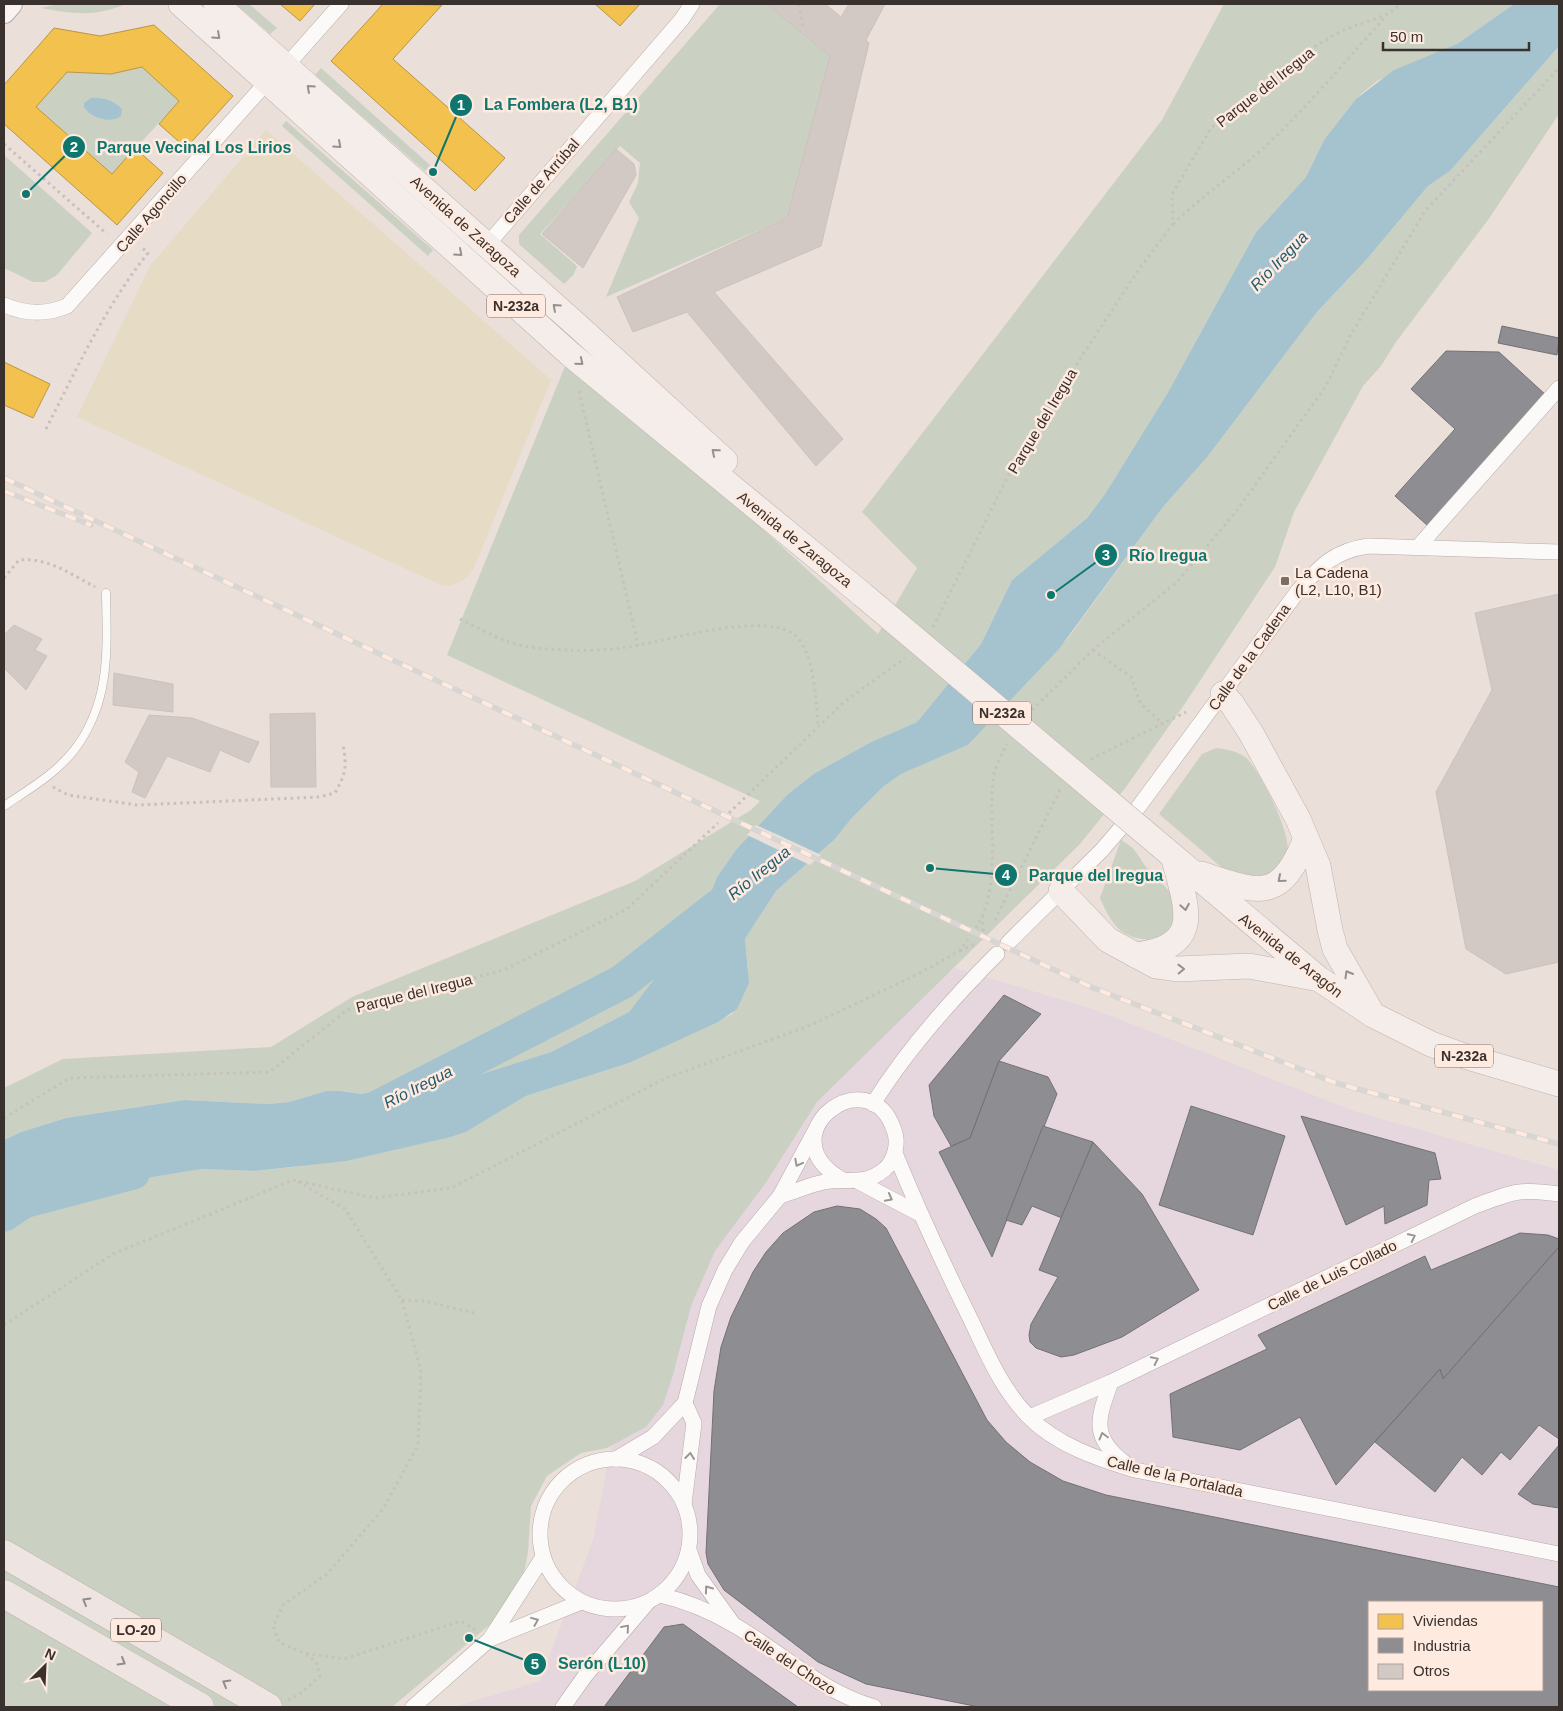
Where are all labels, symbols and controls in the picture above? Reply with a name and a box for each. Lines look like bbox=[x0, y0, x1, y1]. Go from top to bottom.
scale bar bbox=[1383, 20, 1529, 52]
text: 50 m bbox=[1390, 28, 1423, 45]
one-way arrow bbox=[211, 31, 220, 40]
street label: Parque del Iregua bbox=[1213, 43, 1318, 130]
one-way arrow bbox=[307, 85, 316, 94]
callout: La Fombera (L2, B1) bbox=[449, 89, 648, 120]
text: 1 bbox=[457, 96, 465, 113]
text: La Fombera (L2, B1) bbox=[484, 96, 638, 113]
callout: Parque Vecinal Los Lirios bbox=[62, 131, 301, 162]
street label: Calle de Arrúbal bbox=[500, 135, 582, 227]
text: 2 bbox=[70, 138, 78, 155]
text: Parque Vecinal Los Lirios bbox=[97, 139, 291, 156]
one-way arrow bbox=[332, 139, 341, 148]
street label: Calle Agoncillo bbox=[112, 170, 190, 256]
street label: Avenida de Zaragoza bbox=[407, 172, 525, 280]
water label: Río Iregua bbox=[1247, 228, 1311, 294]
one-way arrow bbox=[453, 248, 462, 257]
road number: N-232a bbox=[487, 294, 545, 318]
one-way arrow bbox=[553, 304, 562, 313]
one-way arrow bbox=[574, 356, 583, 365]
street label: Parque del Iregua bbox=[1004, 365, 1080, 476]
one-way arrow bbox=[712, 448, 721, 457]
street label: Avenida de Zaragoza bbox=[734, 488, 856, 591]
callout: Río Iregua bbox=[1094, 540, 1217, 571]
text: 3 bbox=[1102, 546, 1110, 563]
text: Río Iregua bbox=[1129, 547, 1207, 564]
place label: La Cadena (L2, L10, B1) bbox=[1295, 564, 1382, 598]
marker: La Cadena (L2, L10, B1) bbox=[1279, 575, 1291, 587]
street label: Calle de la Cadena bbox=[1205, 600, 1294, 714]
road number: N-232a bbox=[973, 701, 1031, 724]
water label: Río Iregua bbox=[725, 843, 793, 903]
callout: Parque del Iregua bbox=[993, 860, 1173, 891]
text: 4 bbox=[1002, 866, 1011, 883]
text: Parque del Iregua bbox=[1029, 867, 1163, 884]
one-way arrow bbox=[1278, 874, 1287, 883]
one-way arrow bbox=[1180, 903, 1190, 911]
street label: Avenida de Aragón bbox=[1236, 909, 1346, 1001]
one-way arrow bbox=[1177, 963, 1185, 974]
street label: Parque del Iregua bbox=[354, 970, 475, 1016]
one-way arrow bbox=[1344, 970, 1354, 979]
road number: N-232a bbox=[1435, 1044, 1493, 1068]
water label: Río Iregua bbox=[381, 1062, 455, 1112]
one-way arrow bbox=[794, 1157, 804, 1166]
one-way arrow bbox=[884, 1192, 893, 1202]
one-way arrow bbox=[1407, 1233, 1416, 1243]
street label: Calle de Luis Collado bbox=[1265, 1236, 1399, 1314]
one-way arrow bbox=[1150, 1356, 1159, 1367]
one-way arrow bbox=[1098, 1433, 1108, 1441]
one-way arrow bbox=[684, 1452, 695, 1460]
street label: Calle de la Portalada bbox=[1105, 1452, 1245, 1500]
one-way arrow bbox=[705, 1585, 714, 1595]
one-way arrow bbox=[82, 1598, 91, 1608]
legend bbox=[1368, 1601, 1543, 1691]
text: Viviendas bbox=[1413, 1612, 1478, 1629]
one-way arrow bbox=[530, 1616, 539, 1627]
road number: LO-20 bbox=[111, 1618, 161, 1642]
one-way arrow bbox=[620, 1625, 629, 1634]
street label: Calle del Chozo bbox=[741, 1626, 839, 1698]
text: Industria bbox=[1413, 1637, 1471, 1654]
north arrow bbox=[20, 1641, 70, 1691]
text: N bbox=[42, 1645, 58, 1663]
callout: Serón (L10) bbox=[523, 1648, 656, 1679]
text: 5 bbox=[531, 1655, 539, 1672]
text: Serón (L10) bbox=[558, 1655, 646, 1672]
one-way arrow bbox=[116, 1656, 125, 1666]
text: Otros bbox=[1413, 1662, 1450, 1679]
one-way arrow bbox=[222, 1679, 231, 1689]

